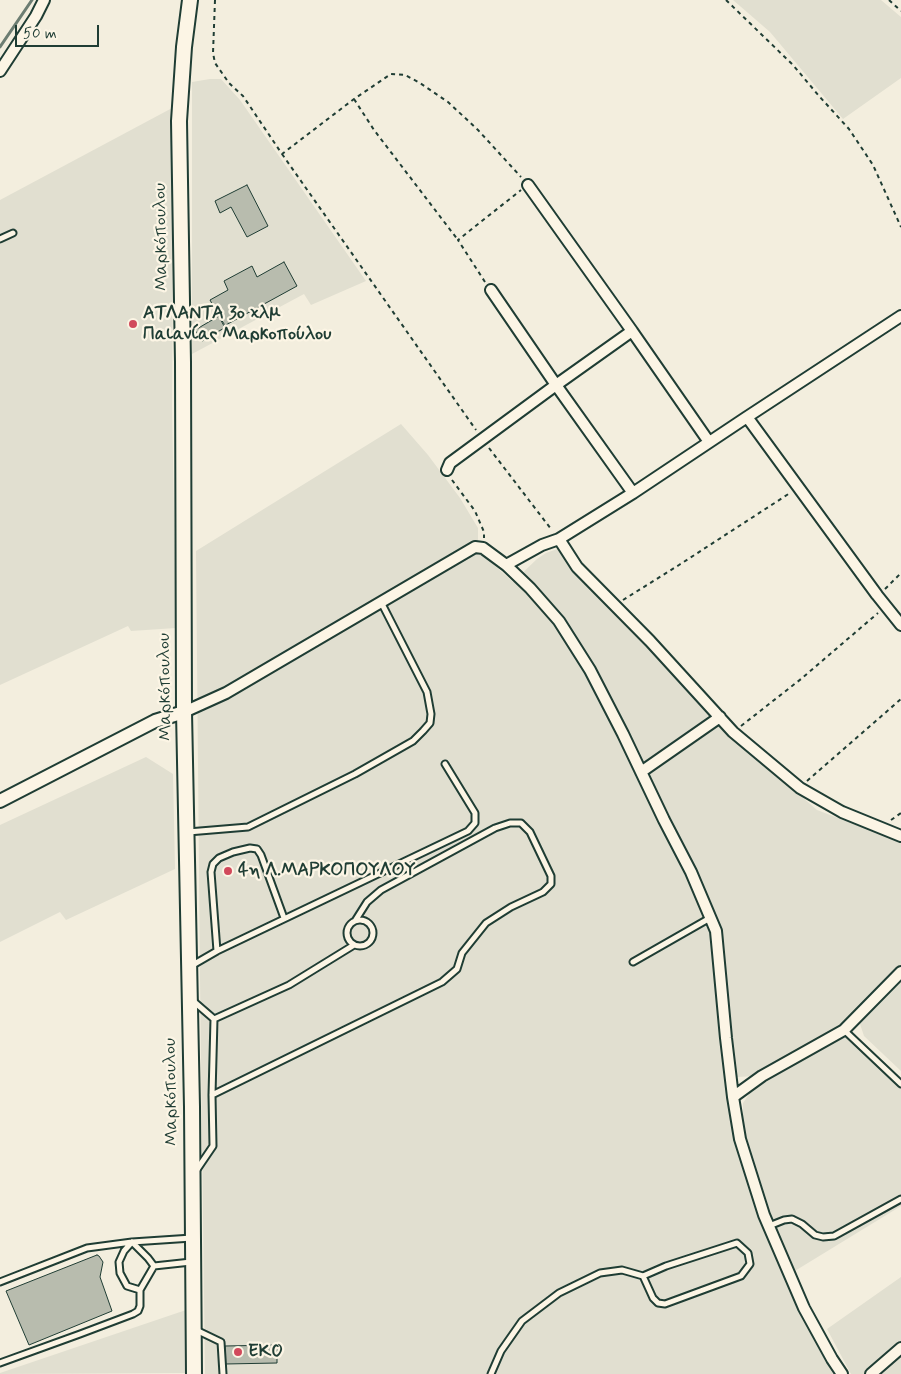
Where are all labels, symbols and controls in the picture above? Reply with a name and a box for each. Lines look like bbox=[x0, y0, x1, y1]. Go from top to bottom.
scale bar bbox=[18, 15, 101, 47]
text: 50 m bbox=[23, 24, 57, 44]
street label: Μαρκόπουλου bbox=[150, 183, 174, 291]
place label: ΑΤΛΑΝΤΑ 3ο χλμ Παιανίας Μαρκοπούλου bbox=[143, 303, 331, 346]
marker: ΑΤΛΑΝΤΑ 3ο χλμ Παιανίας Μαρκοπούλου bbox=[127, 318, 139, 330]
street label: Μαρκόπουλου bbox=[154, 633, 178, 741]
place label: 4η Λ.ΜΑΡΚΟΠΟΥΛΟΥ bbox=[238, 860, 416, 882]
marker: 4η Λ.ΜΑΡΚΟΠΟΥΛΟΥ bbox=[222, 865, 234, 877]
street label: Μαρκόπουλου bbox=[160, 1038, 184, 1146]
place label: EKO bbox=[248, 1341, 283, 1363]
marker: EKO bbox=[232, 1346, 244, 1358]

